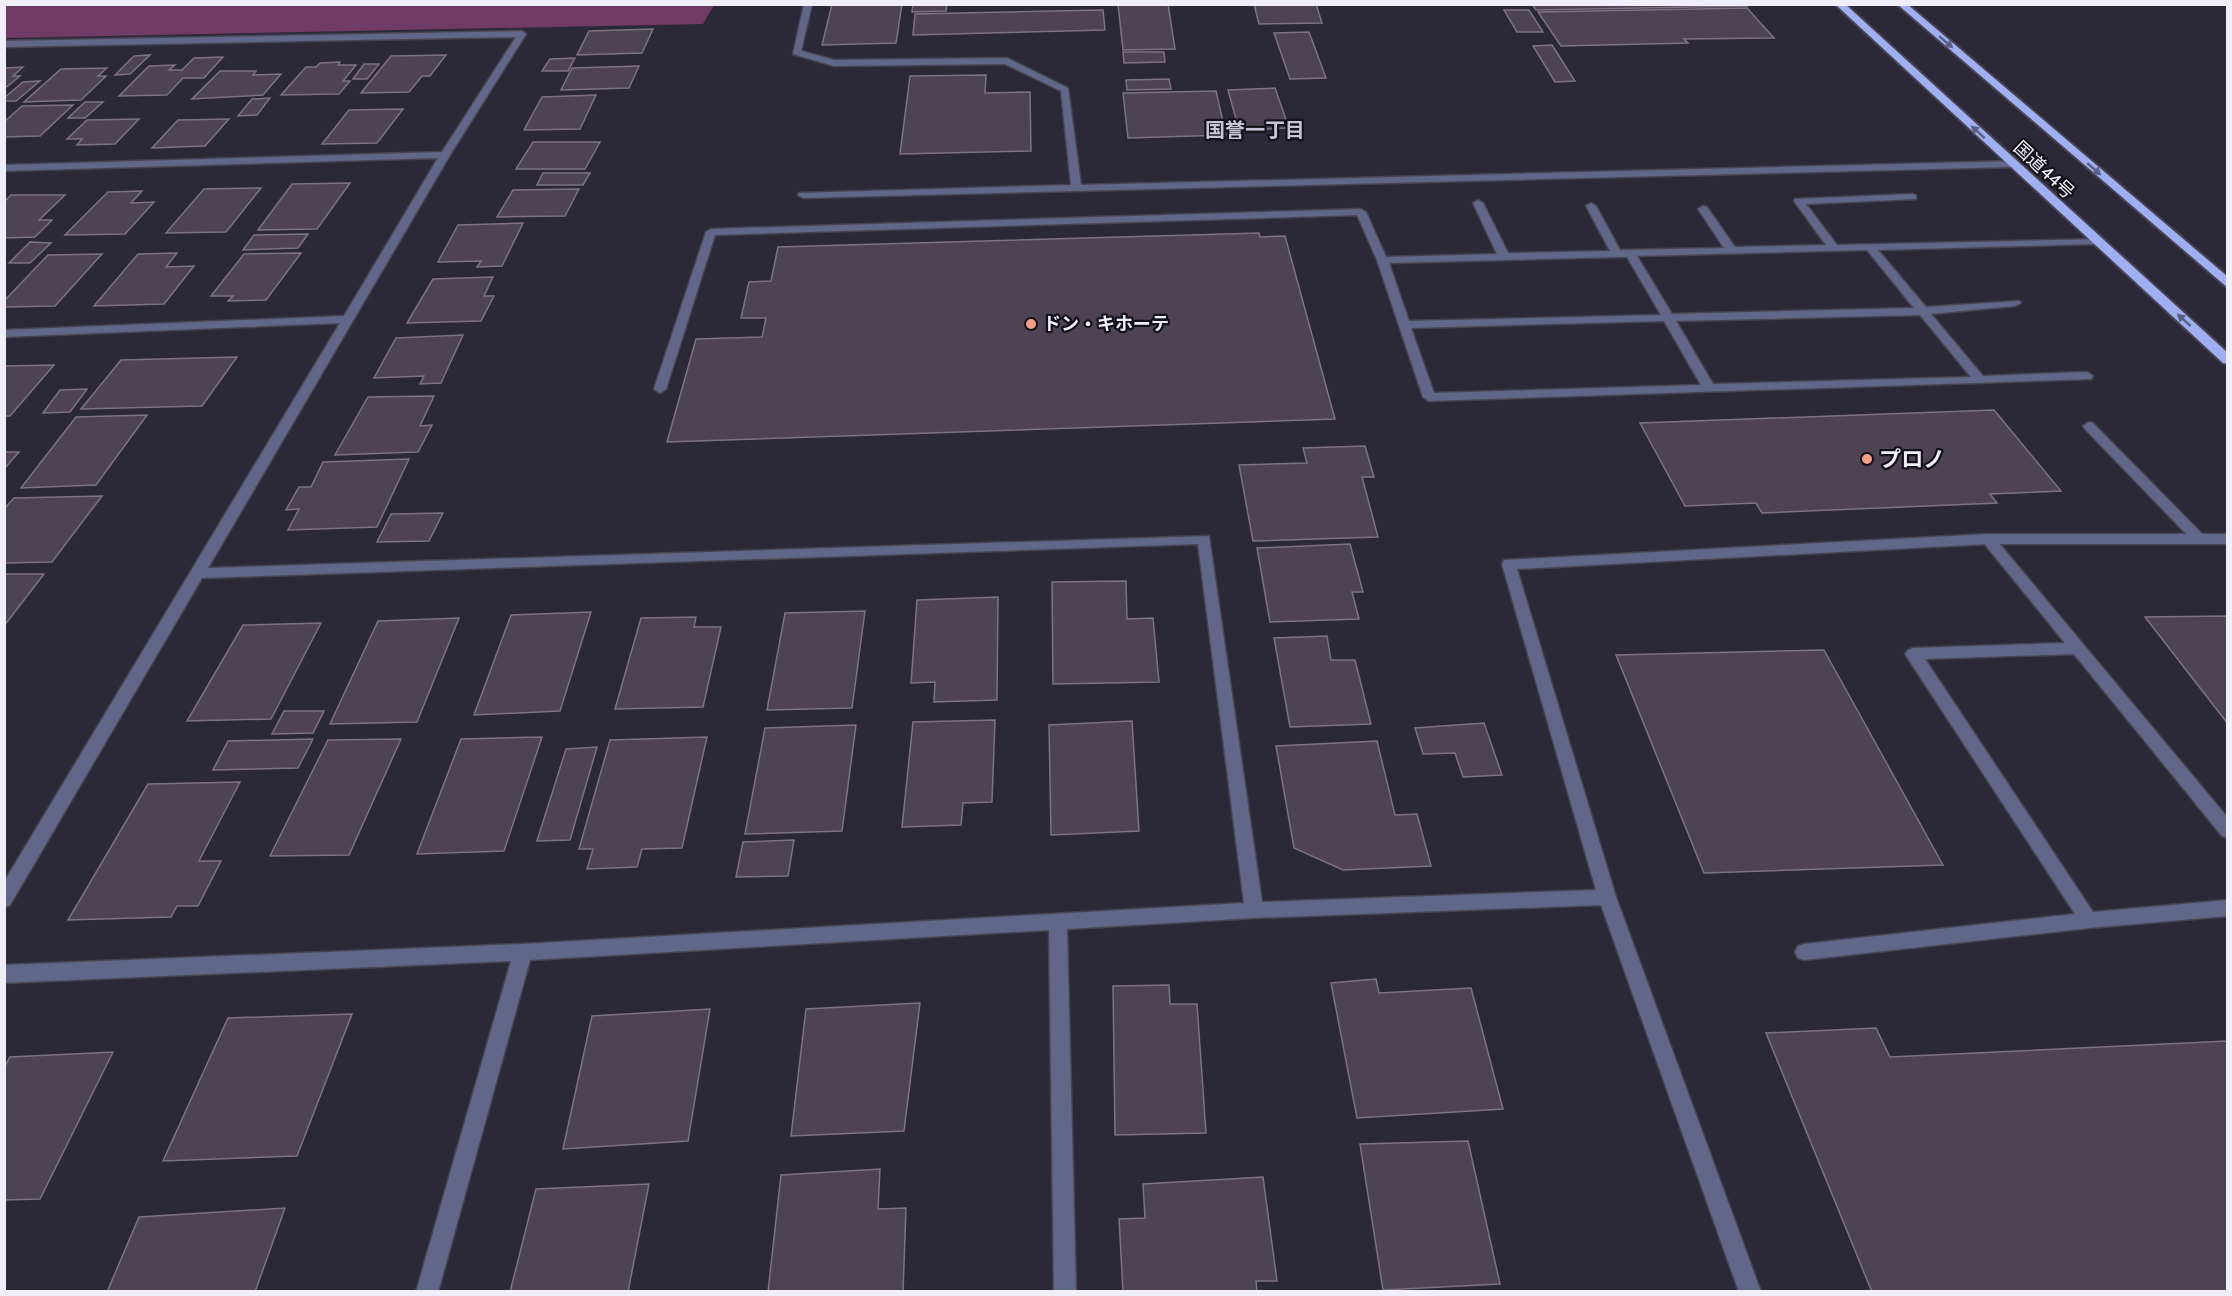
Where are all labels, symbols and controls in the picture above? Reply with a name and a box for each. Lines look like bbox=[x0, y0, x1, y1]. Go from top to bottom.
one-way arrow bbox=[1938, 36, 1954, 49]
district label: 国誉一丁目 bbox=[1205, 118, 1305, 142]
one-way arrow bbox=[1971, 125, 1986, 139]
street label: 国道44号 bbox=[2009, 136, 2079, 204]
one-way arrow bbox=[2086, 162, 2101, 175]
place label: ドン・キホーテ bbox=[1043, 313, 1169, 335]
one-way arrow bbox=[2177, 314, 2192, 327]
marker: ドン・キホーテ bbox=[1024, 317, 1038, 331]
place label: プロノ bbox=[1879, 446, 1945, 473]
marker: プロノ bbox=[1860, 452, 1874, 466]

